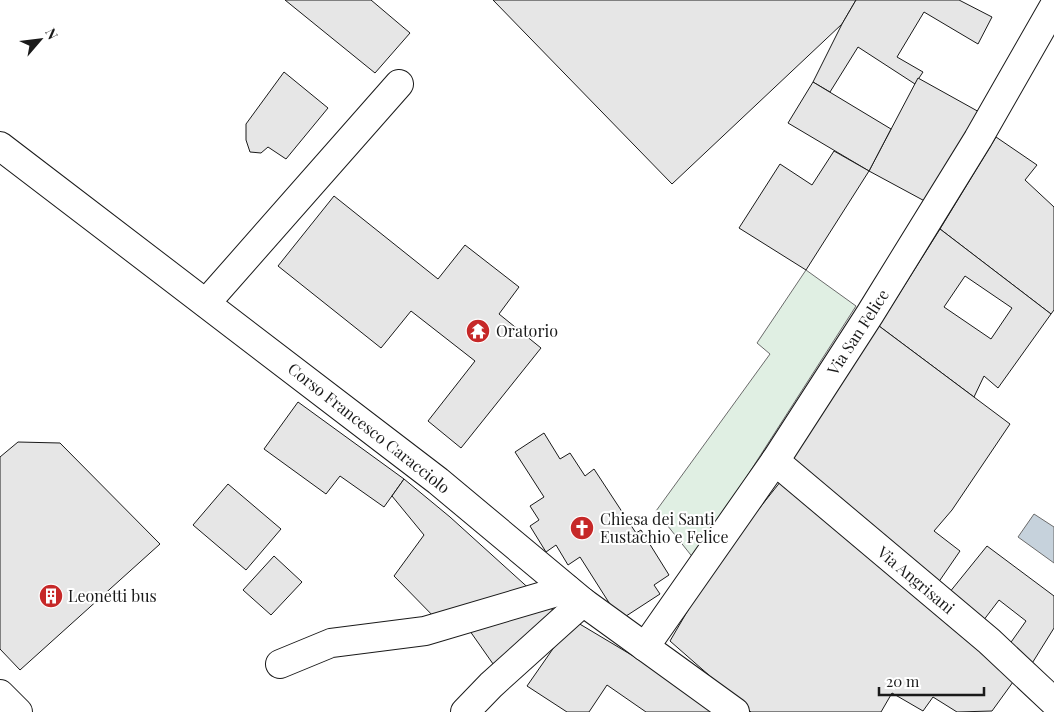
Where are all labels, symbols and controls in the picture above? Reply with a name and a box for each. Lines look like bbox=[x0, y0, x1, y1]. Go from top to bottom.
north arrow bbox=[15, 15, 65, 65]
text: N bbox=[41, 25, 63, 43]
street label: Via San Felice bbox=[821, 285, 893, 379]
temple icon: Oratorio bbox=[465, 318, 491, 344]
place label: Oratorio bbox=[496, 320, 558, 341]
street label: Corso Francesco Caracciolo bbox=[284, 358, 455, 498]
place label: Chiesa dei Santi Eustachio e Felice bbox=[600, 508, 728, 547]
church icon: Chiesa dei Santi Eustachio e Felice bbox=[569, 515, 595, 541]
street label: Via Angrisani bbox=[873, 541, 960, 618]
building icon: Leonetti bus bbox=[38, 583, 64, 609]
place label: Leonetti bus bbox=[68, 585, 157, 606]
scale bar bbox=[879, 664, 984, 696]
text: 20 m bbox=[886, 671, 920, 691]

